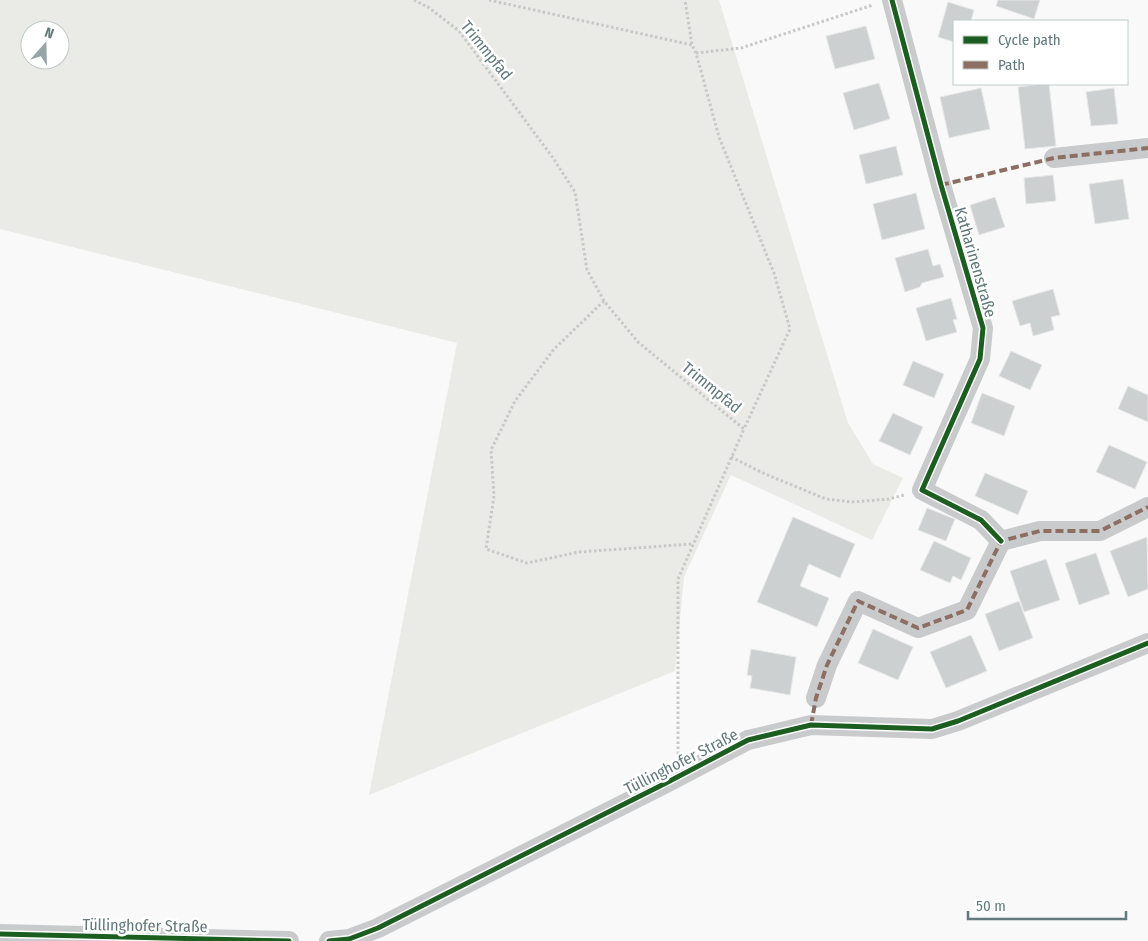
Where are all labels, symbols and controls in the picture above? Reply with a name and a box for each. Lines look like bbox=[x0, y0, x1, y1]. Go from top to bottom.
street label: Trimmpfad bbox=[457, 17, 516, 84]
north arrow bbox=[20, 20, 70, 70]
legend bbox=[953, 20, 1128, 85]
text: N bbox=[42, 24, 56, 43]
text: Cycle path bbox=[998, 31, 1061, 49]
text: Path bbox=[998, 56, 1025, 74]
street label: Katharinenstraße bbox=[951, 205, 1000, 319]
street label: Trimmpfad bbox=[678, 358, 745, 417]
street label: Tüllinghofer Straße bbox=[621, 725, 741, 798]
scale bar bbox=[968, 888, 1126, 920]
text: 50 m bbox=[976, 897, 1006, 915]
street label: Tüllinghofer Straße bbox=[82, 915, 208, 936]

